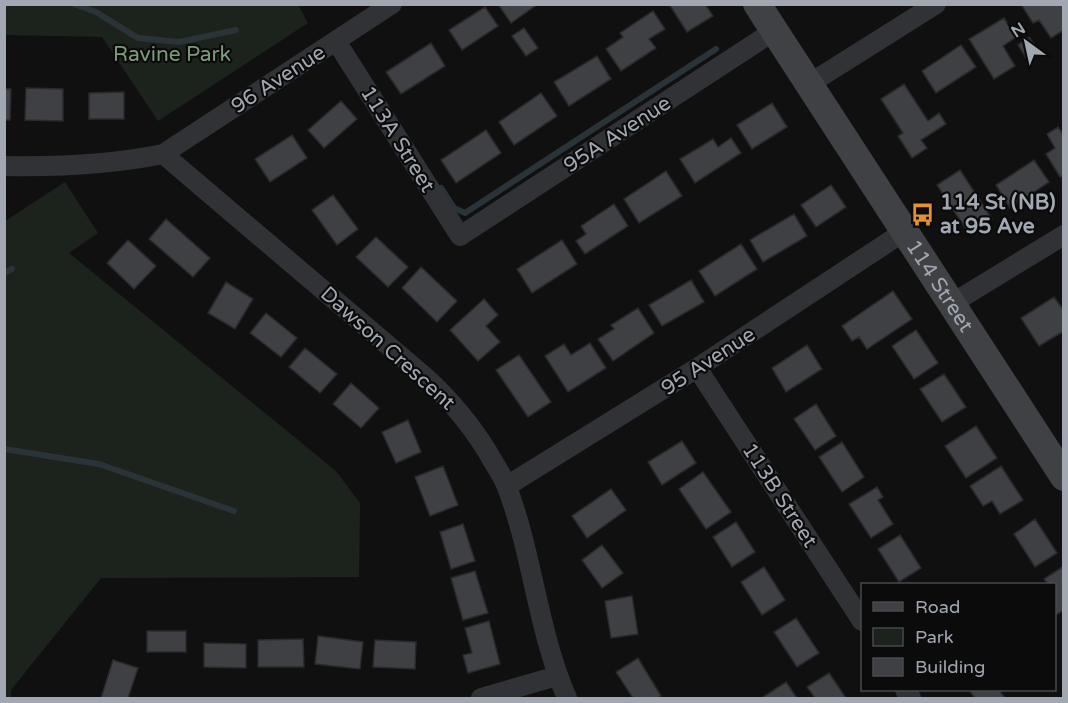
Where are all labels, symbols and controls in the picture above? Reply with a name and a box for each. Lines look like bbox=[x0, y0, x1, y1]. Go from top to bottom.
north arrow bbox=[996, 12, 1056, 72]
text: N bbox=[1008, 18, 1029, 42]
street label: 96 Avenue bbox=[227, 40, 330, 119]
park label: Ravine Park bbox=[113, 42, 231, 67]
street label: 113A Street bbox=[355, 81, 440, 197]
street label: 95A Avenue bbox=[559, 90, 676, 178]
place label: 114 St (NB) at 95 Ave bbox=[940, 190, 1056, 239]
bus stop icon: 114 St (NB) at 95 Ave bbox=[909, 201, 935, 227]
street label: 114 Street bbox=[900, 235, 979, 337]
street label: Dawson Crescent bbox=[315, 281, 460, 415]
street label: 95 Avenue bbox=[657, 322, 760, 401]
street label: 113B Street bbox=[737, 438, 823, 552]
legend bbox=[861, 583, 1056, 691]
text: Road bbox=[915, 596, 960, 618]
text: Park bbox=[915, 626, 954, 648]
text: Building bbox=[915, 656, 985, 678]

